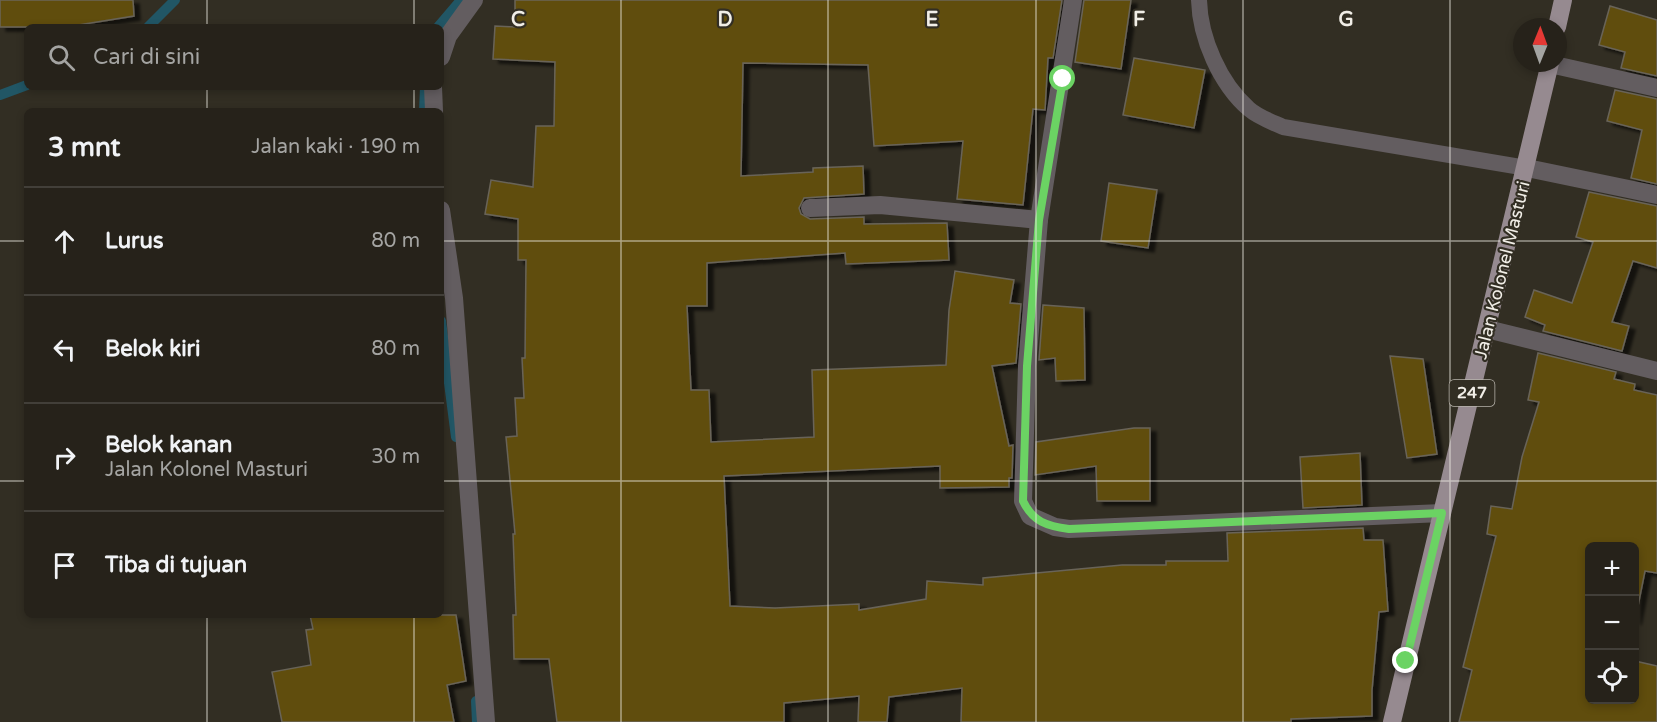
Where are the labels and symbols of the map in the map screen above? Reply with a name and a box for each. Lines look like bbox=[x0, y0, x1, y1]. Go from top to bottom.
text: C bbox=[511, 8, 525, 32]
text: D bbox=[717, 8, 733, 32]
text: E bbox=[926, 8, 939, 32]
text: F bbox=[1133, 8, 1145, 32]
text: G bbox=[1338, 8, 1354, 32]
north arrow bbox=[1513, 18, 1567, 72]
route start bbox=[1049, 65, 1075, 91]
street label: Jalan Kolonel Masturi bbox=[1469, 179, 1535, 361]
road number: 247 bbox=[1450, 380, 1494, 406]
route end bbox=[1392, 647, 1418, 673]

